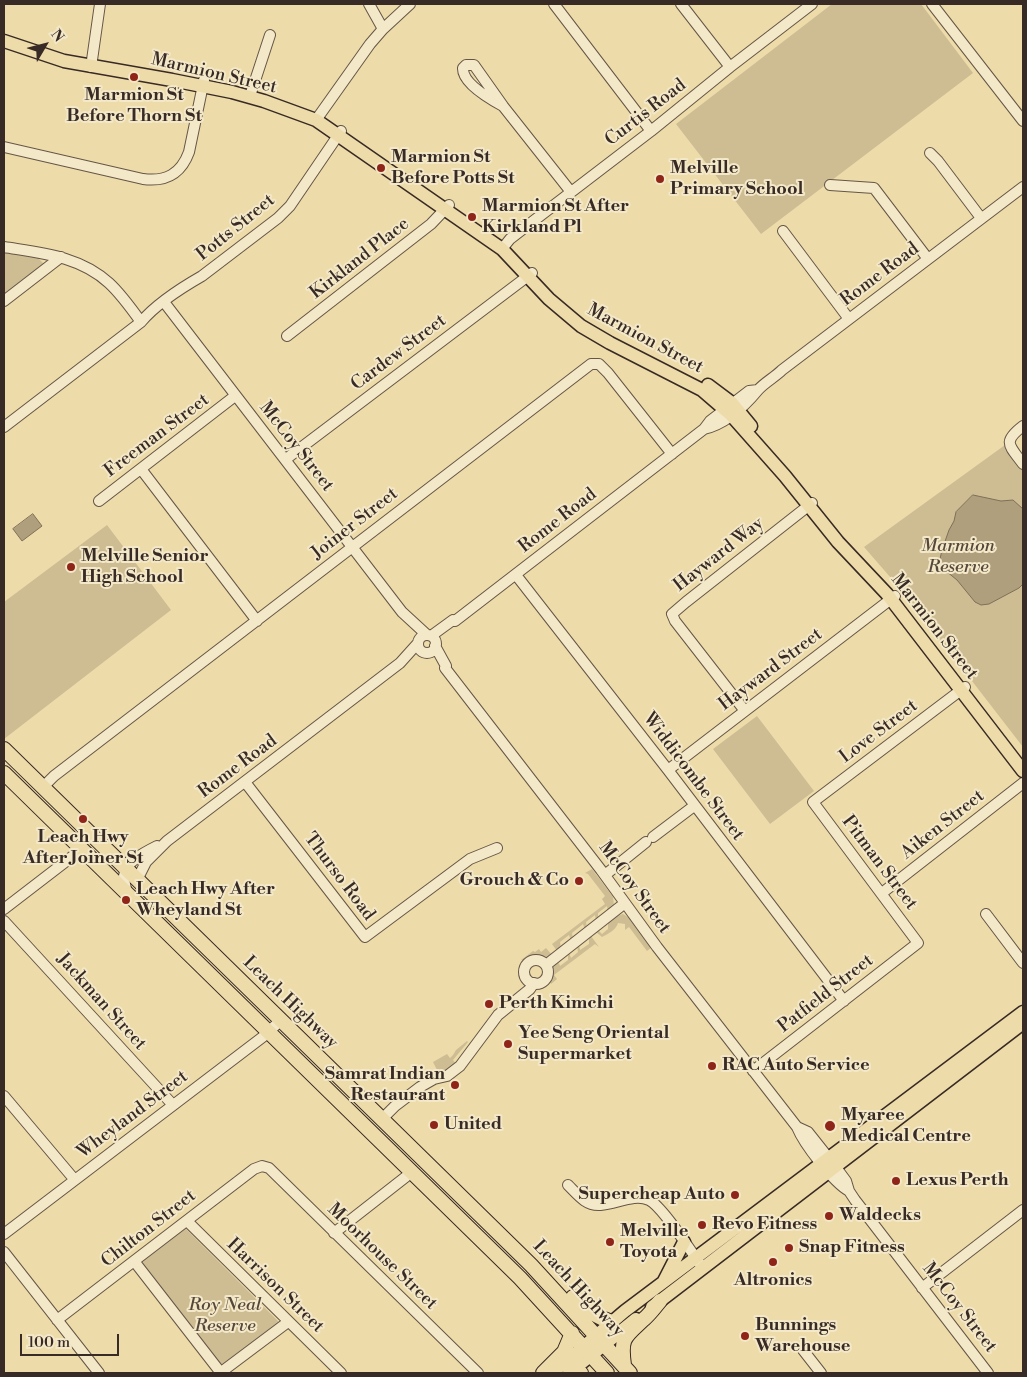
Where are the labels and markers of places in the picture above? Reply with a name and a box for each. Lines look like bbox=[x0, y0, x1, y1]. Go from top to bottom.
marker: Marmion St Before Thorn St bbox=[128, 71, 140, 83]
place label: Marmion St Before Thorn St bbox=[66, 85, 202, 128]
place label: Marmion St Before Potts St bbox=[391, 147, 515, 190]
place label: Melville Primary School bbox=[670, 158, 803, 200]
marker: Marmion St Before Potts St bbox=[375, 162, 387, 174]
marker: Melville Primary School bbox=[654, 173, 666, 185]
place label: Marmion St After Kirkland Pl bbox=[482, 196, 629, 238]
marker: Marmion St After Kirkland Pl bbox=[466, 211, 478, 223]
place label: Melville Senior High School bbox=[81, 546, 209, 588]
marker: Melville Senior High School bbox=[65, 561, 77, 573]
marker: Leach Hwy After Joiner St bbox=[77, 813, 89, 825]
place label: Leach Hwy After Joiner St bbox=[23, 827, 143, 870]
place label: Grouch & Co bbox=[460, 870, 569, 892]
marker: Grouch & Co bbox=[573, 875, 585, 887]
place label: Leach Hwy After Wheyland St bbox=[136, 879, 275, 922]
marker: Leach Hwy After Wheyland St bbox=[120, 894, 132, 906]
place label: Perth Kimchi bbox=[499, 993, 613, 1015]
marker: Perth Kimchi bbox=[483, 998, 495, 1010]
place label: Yee Seng Oriental Supermarket bbox=[518, 1023, 669, 1066]
marker: Yee Seng Oriental Supermarket bbox=[502, 1038, 514, 1050]
place label: RAC Auto Service bbox=[722, 1055, 870, 1077]
marker: RAC Auto Service bbox=[706, 1060, 718, 1072]
place label: Samrat Indian Restaurant bbox=[325, 1064, 445, 1106]
marker: Samrat Indian Restaurant bbox=[449, 1079, 461, 1091]
place label: Myaree Medical Centre bbox=[841, 1105, 971, 1148]
place label: United bbox=[444, 1114, 502, 1136]
marker: United bbox=[428, 1119, 440, 1131]
marker: Myaree Medical Centre bbox=[823, 1119, 837, 1133]
place label: Lexus Perth bbox=[906, 1170, 1009, 1192]
marker: Lexus Perth bbox=[890, 1175, 902, 1187]
place label: Supercheap Auto bbox=[579, 1184, 725, 1206]
marker: Supercheap Auto bbox=[729, 1189, 741, 1201]
place label: Waldecks bbox=[839, 1205, 921, 1227]
marker: Waldecks bbox=[823, 1210, 835, 1222]
place label: Revo Fitness bbox=[712, 1214, 817, 1236]
marker: Revo Fitness bbox=[696, 1219, 708, 1231]
place label: Melville Toyota bbox=[620, 1221, 688, 1264]
marker: Melville Toyota bbox=[604, 1236, 616, 1248]
place label: Snap Fitness bbox=[799, 1237, 905, 1259]
marker: Snap Fitness bbox=[783, 1242, 795, 1254]
marker: Altronics bbox=[767, 1256, 779, 1268]
place label: Altronics bbox=[734, 1270, 812, 1292]
place label: Bunnings Warehouse bbox=[755, 1315, 850, 1358]
marker: Bunnings Warehouse bbox=[739, 1330, 751, 1342]

